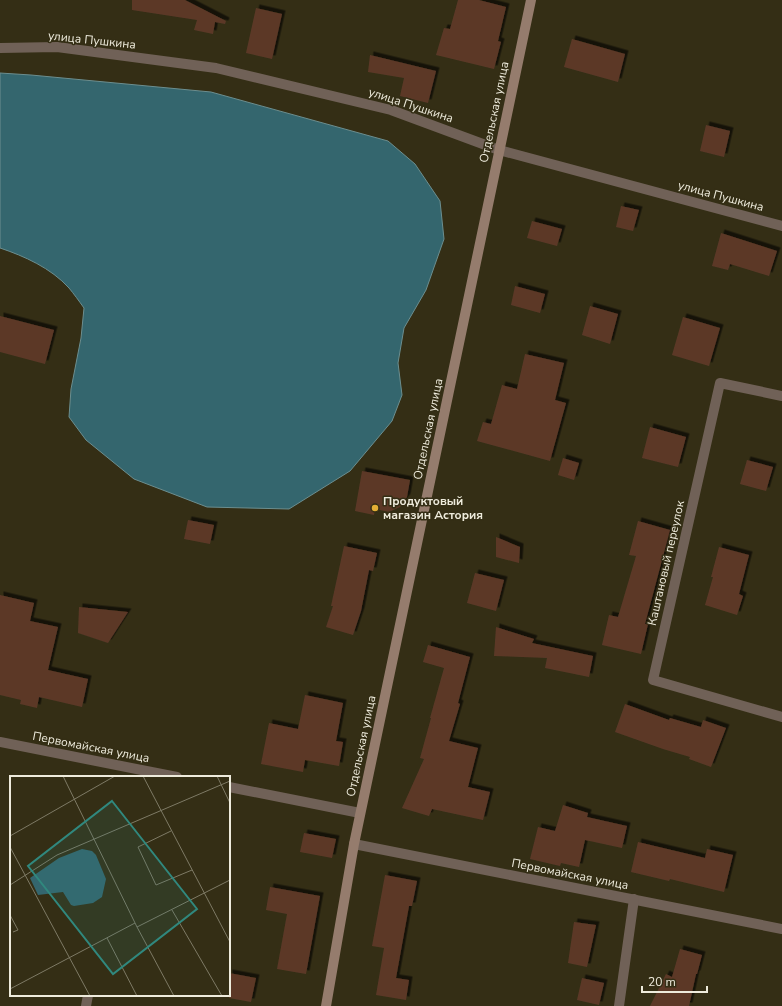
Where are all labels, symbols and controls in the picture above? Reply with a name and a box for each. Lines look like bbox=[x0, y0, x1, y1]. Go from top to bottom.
street label: улица Пушкина bbox=[47, 27, 137, 53]
street label: Отдельская улица bbox=[475, 60, 513, 164]
street label: улица Пушкина bbox=[367, 84, 455, 126]
street label: улица Пушкина bbox=[676, 177, 766, 215]
street label: Отдельская улица bbox=[409, 377, 447, 481]
place label: Продуктовый магазин Астория bbox=[383, 493, 483, 523]
street label: Каштановый переулок bbox=[644, 498, 688, 627]
marker: Продуктовый магазин Астория bbox=[370, 503, 380, 513]
street label: Отдельская улица bbox=[342, 694, 380, 798]
street label: Первомайская улица bbox=[31, 728, 151, 766]
inset map bbox=[10, 776, 230, 996]
street label: Первомайская улица bbox=[510, 855, 630, 893]
scale bar bbox=[642, 968, 707, 994]
text: 20 m bbox=[648, 974, 676, 990]

